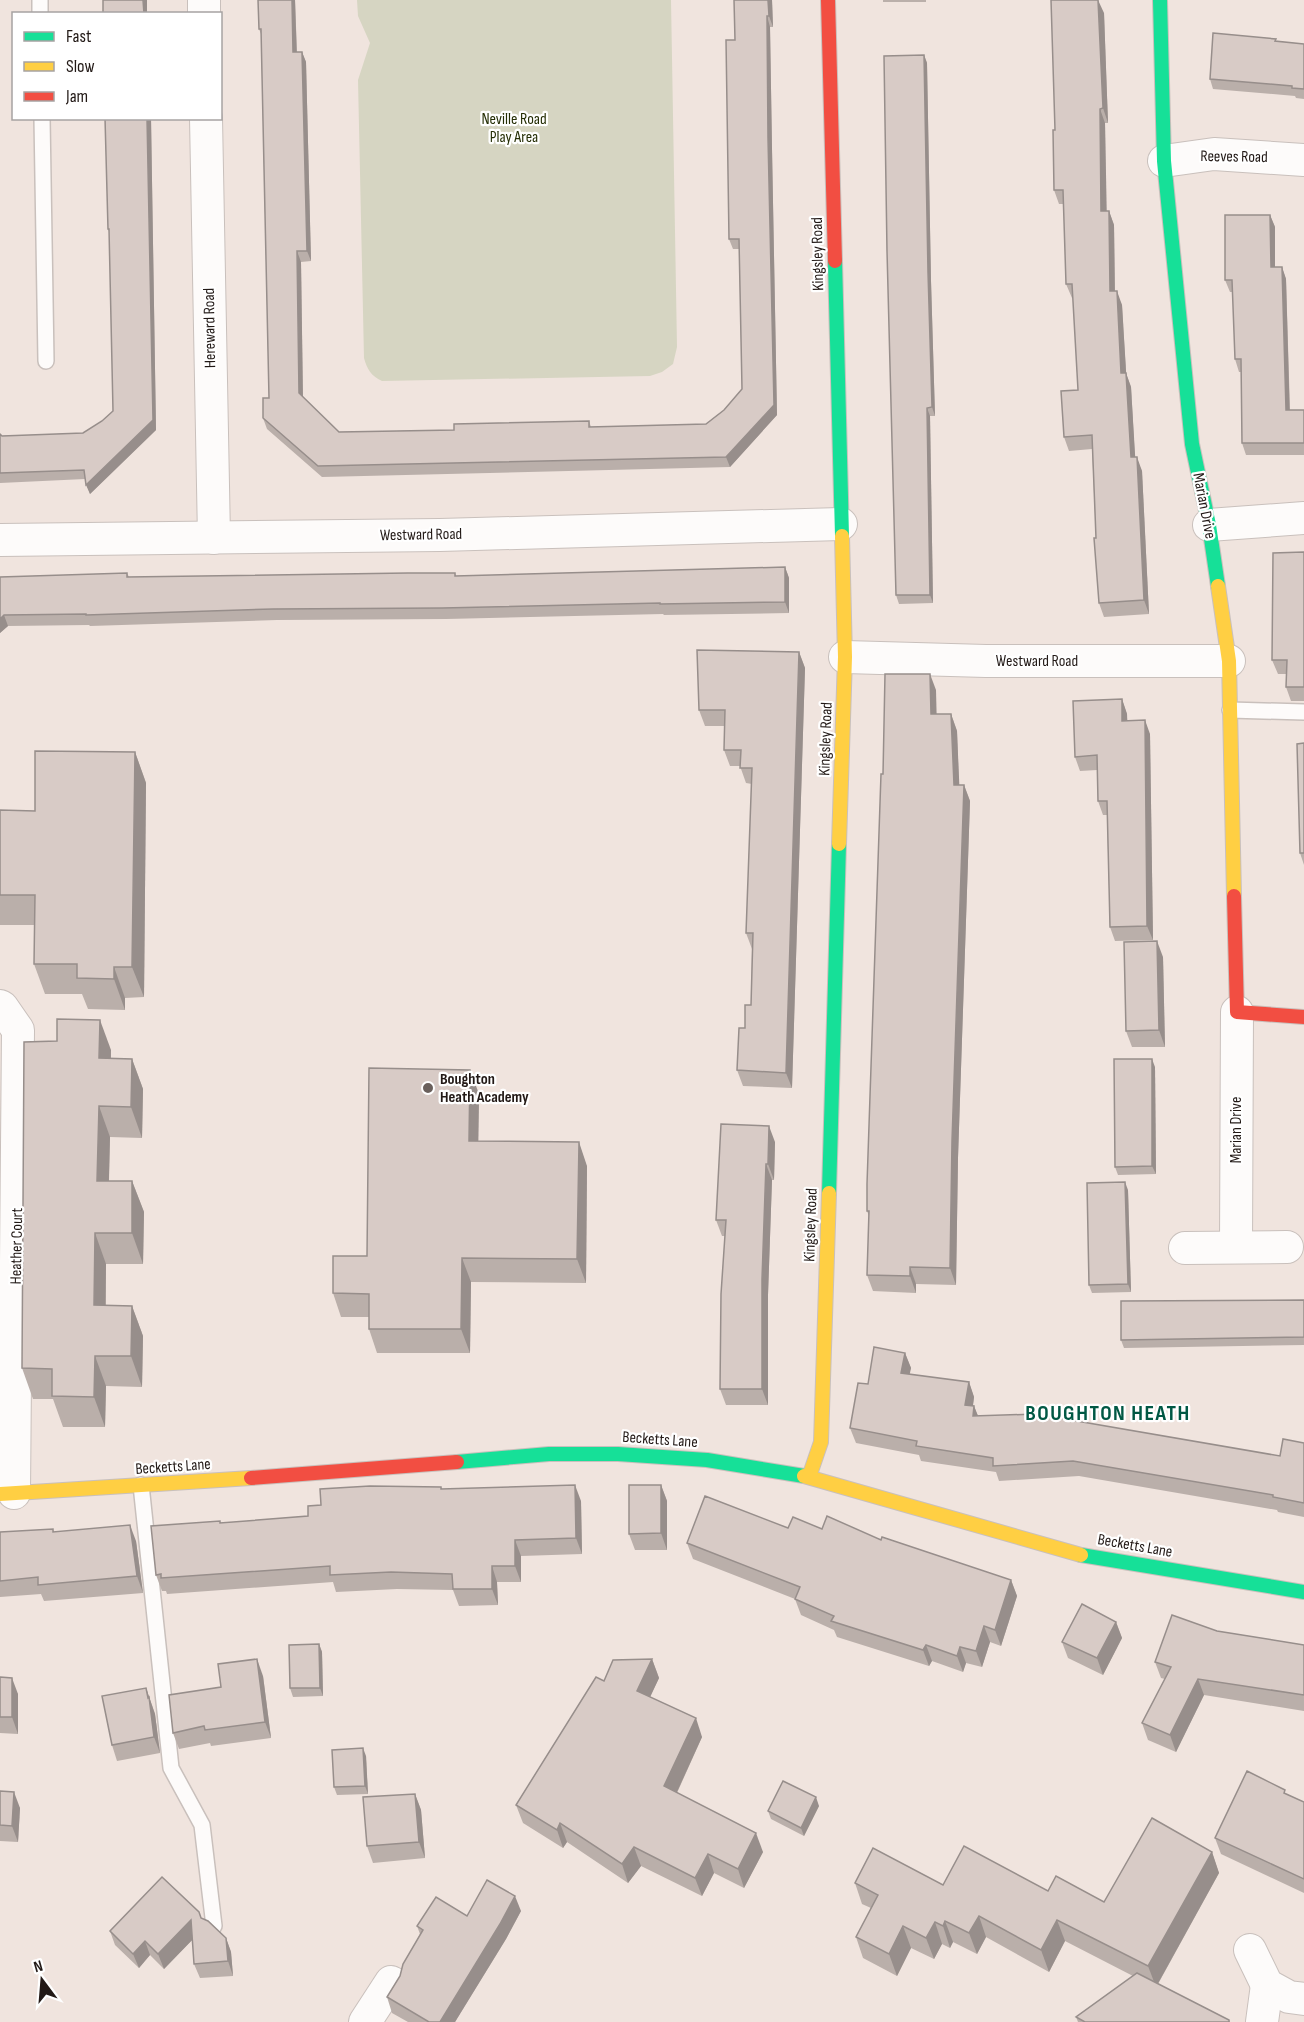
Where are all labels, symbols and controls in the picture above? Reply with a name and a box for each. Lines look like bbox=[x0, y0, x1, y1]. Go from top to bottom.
legend bbox=[12, 12, 222, 120]
text: Fast bbox=[66, 26, 92, 47]
text: Slow bbox=[66, 56, 95, 77]
text: Jam bbox=[65, 86, 88, 107]
park label: Neville Road Play Area bbox=[481, 110, 547, 147]
street label: Reeves Road bbox=[1200, 147, 1268, 167]
street label: Kingsley Road bbox=[808, 217, 828, 291]
street label: Hereward Road bbox=[200, 288, 220, 368]
street label: Marian Drive bbox=[1188, 471, 1220, 541]
street label: Westward Road bbox=[380, 525, 462, 545]
street label: Westward Road bbox=[996, 652, 1078, 671]
street label: Kingsley Road bbox=[815, 702, 837, 776]
place label: Boughton Heath Academy bbox=[440, 1070, 529, 1107]
marker: Boughton Heath Academy bbox=[421, 1081, 435, 1095]
street label: Marian Drive bbox=[1227, 1097, 1246, 1163]
street label: Kingsley Road bbox=[800, 1188, 822, 1262]
street label: Heather Court bbox=[7, 1207, 27, 1284]
district label: BOUGHTON HEATH bbox=[1025, 1400, 1191, 1427]
street label: Becketts Lane bbox=[622, 1428, 698, 1452]
street label: Becketts Lane bbox=[135, 1455, 211, 1479]
street label: Becketts Lane bbox=[1096, 1530, 1174, 1562]
north arrow bbox=[12, 1950, 72, 2010]
text: N bbox=[32, 1957, 45, 1977]

